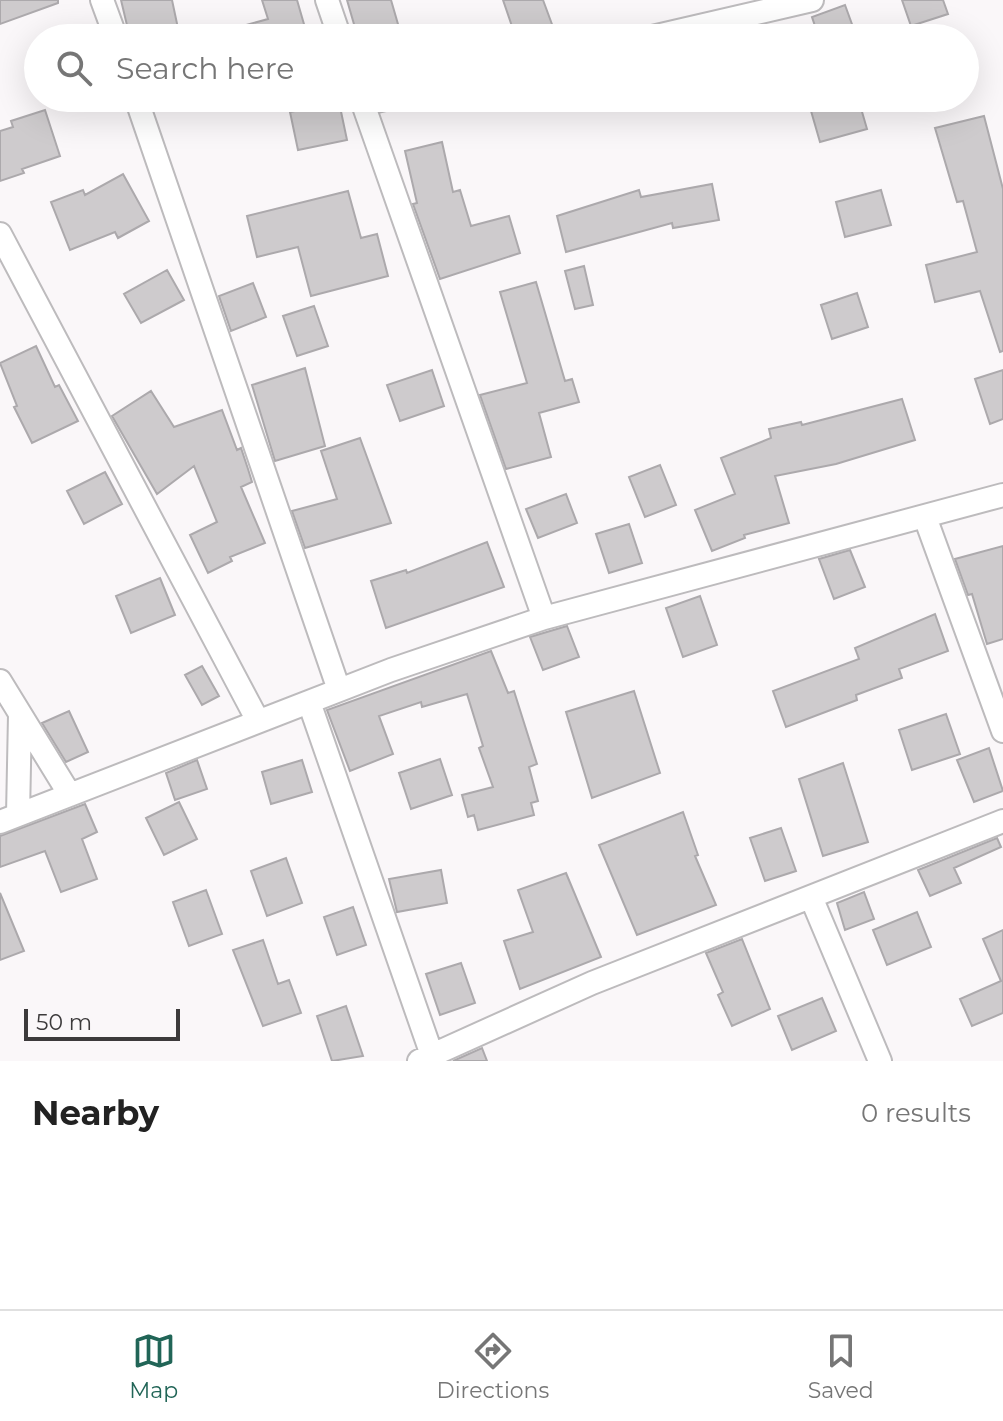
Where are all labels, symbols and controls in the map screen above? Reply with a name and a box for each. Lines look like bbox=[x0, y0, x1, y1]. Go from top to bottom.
search box bbox=[24, 24, 979, 112]
icon: search bbox=[52, 46, 96, 90]
text: Search here bbox=[116, 50, 294, 87]
scale bar bbox=[24, 1005, 180, 1041]
text: 50 m bbox=[36, 1009, 92, 1036]
text: Nearby bbox=[32, 1092, 159, 1134]
text: 0 results bbox=[861, 1097, 971, 1129]
tab: Map bbox=[129, 1329, 178, 1404]
tab: Directions bbox=[437, 1329, 549, 1404]
tab: Saved bbox=[808, 1329, 874, 1404]

